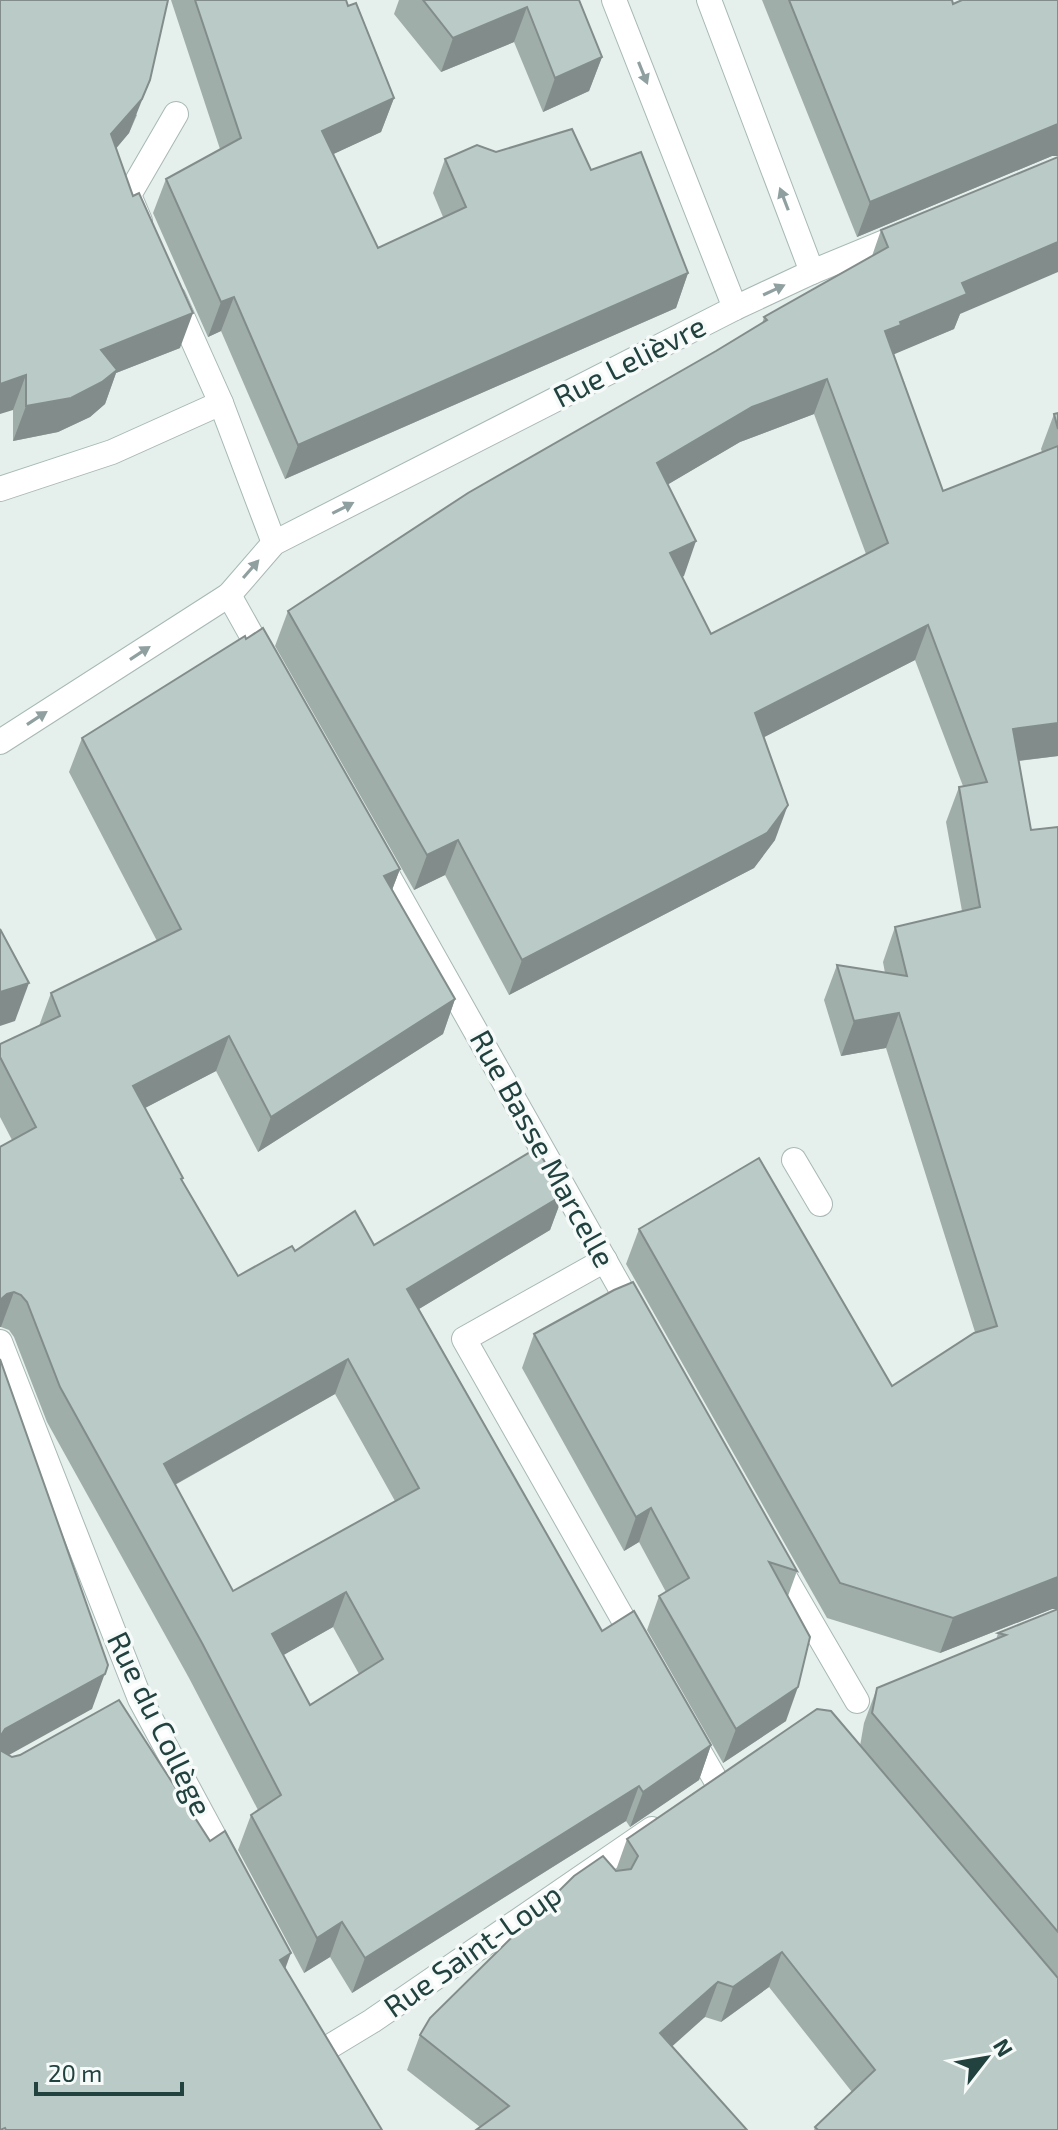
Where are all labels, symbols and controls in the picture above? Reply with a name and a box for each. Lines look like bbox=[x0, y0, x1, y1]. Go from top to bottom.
one-way arrow bbox=[636, 61, 649, 85]
one-way arrow bbox=[777, 187, 790, 211]
one-way arrow bbox=[762, 283, 785, 297]
street label: Rue Lelièvre bbox=[547, 307, 711, 414]
one-way arrow bbox=[332, 501, 355, 515]
one-way arrow bbox=[242, 560, 260, 579]
one-way arrow bbox=[129, 645, 150, 660]
one-way arrow bbox=[26, 712, 48, 726]
street label: Rue Basse Marcelle bbox=[464, 1023, 624, 1273]
street label: Rue du Collège bbox=[101, 1625, 221, 1821]
street label: Rue Saint-Loup bbox=[376, 1875, 568, 2024]
north arrow bbox=[946, 2018, 1026, 2098]
text: N bbox=[989, 2034, 1019, 2061]
scale bar bbox=[36, 2046, 182, 2096]
text: 20 m bbox=[48, 2058, 102, 2087]

